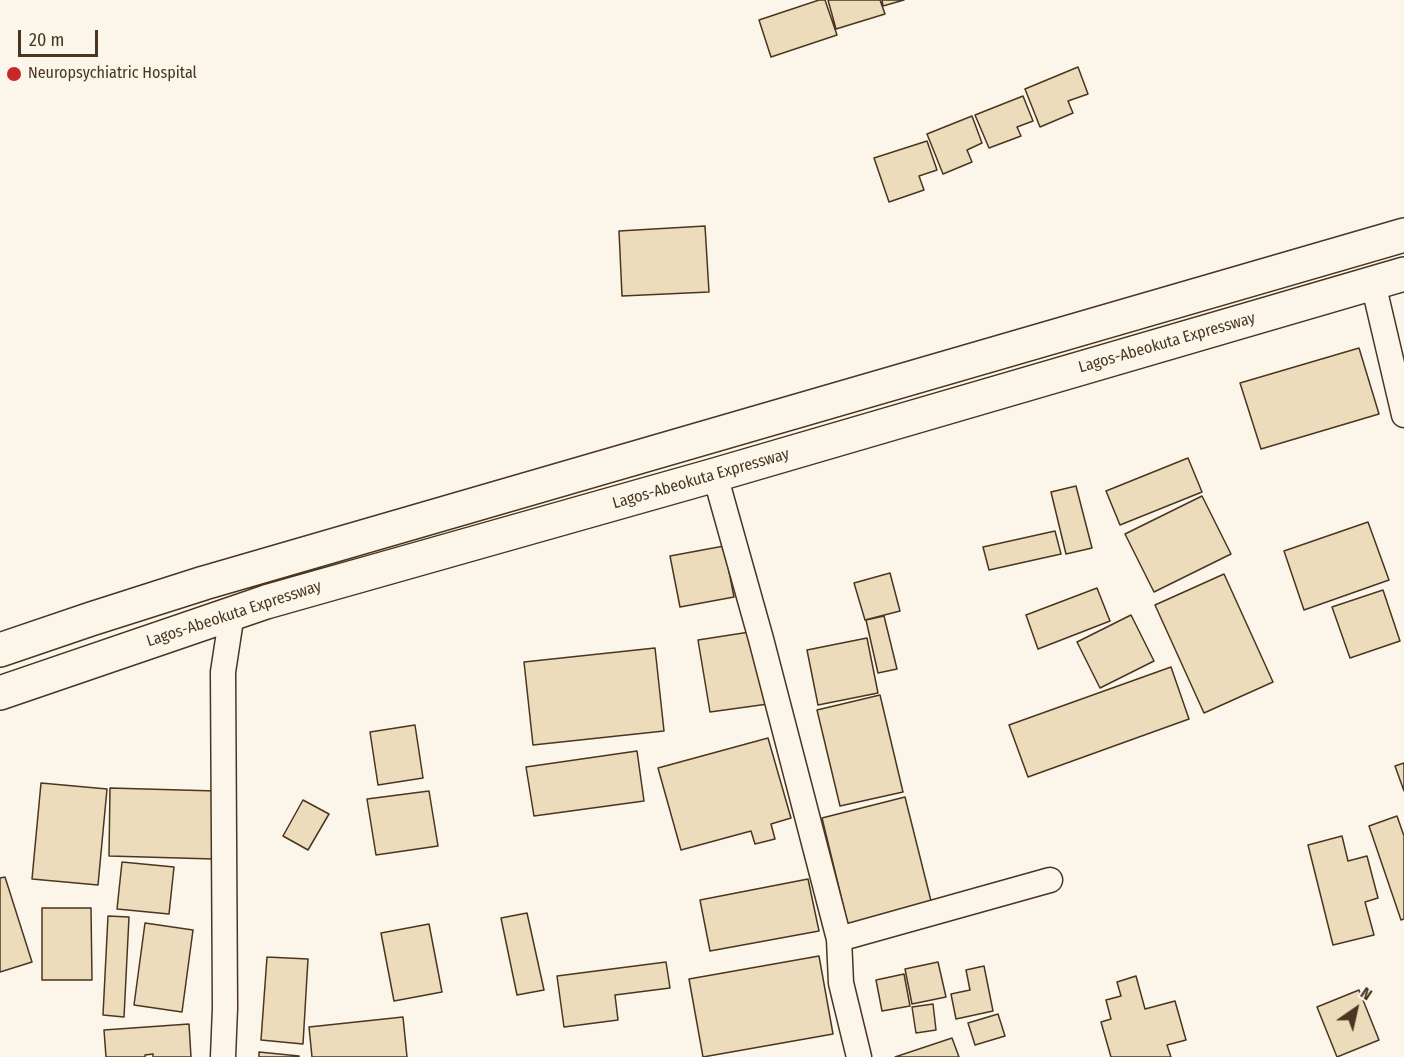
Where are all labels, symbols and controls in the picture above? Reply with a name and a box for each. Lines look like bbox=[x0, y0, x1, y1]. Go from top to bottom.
scale bar bbox=[21, 18, 100, 56]
text: 20 m bbox=[29, 29, 64, 51]
place label: Neuropsychiatric Hospital bbox=[28, 64, 197, 84]
marker: Neuropsychiatric Hospital bbox=[5, 65, 23, 83]
street label: Lagos-Abeokuta Expressway bbox=[1076, 309, 1258, 377]
street label: Lagos-Abeokuta Expressway bbox=[610, 445, 792, 513]
street label: Lagos-Abeokuta Expressway bbox=[144, 577, 324, 651]
north arrow bbox=[1326, 979, 1386, 1039]
text: N bbox=[1357, 983, 1376, 1004]

